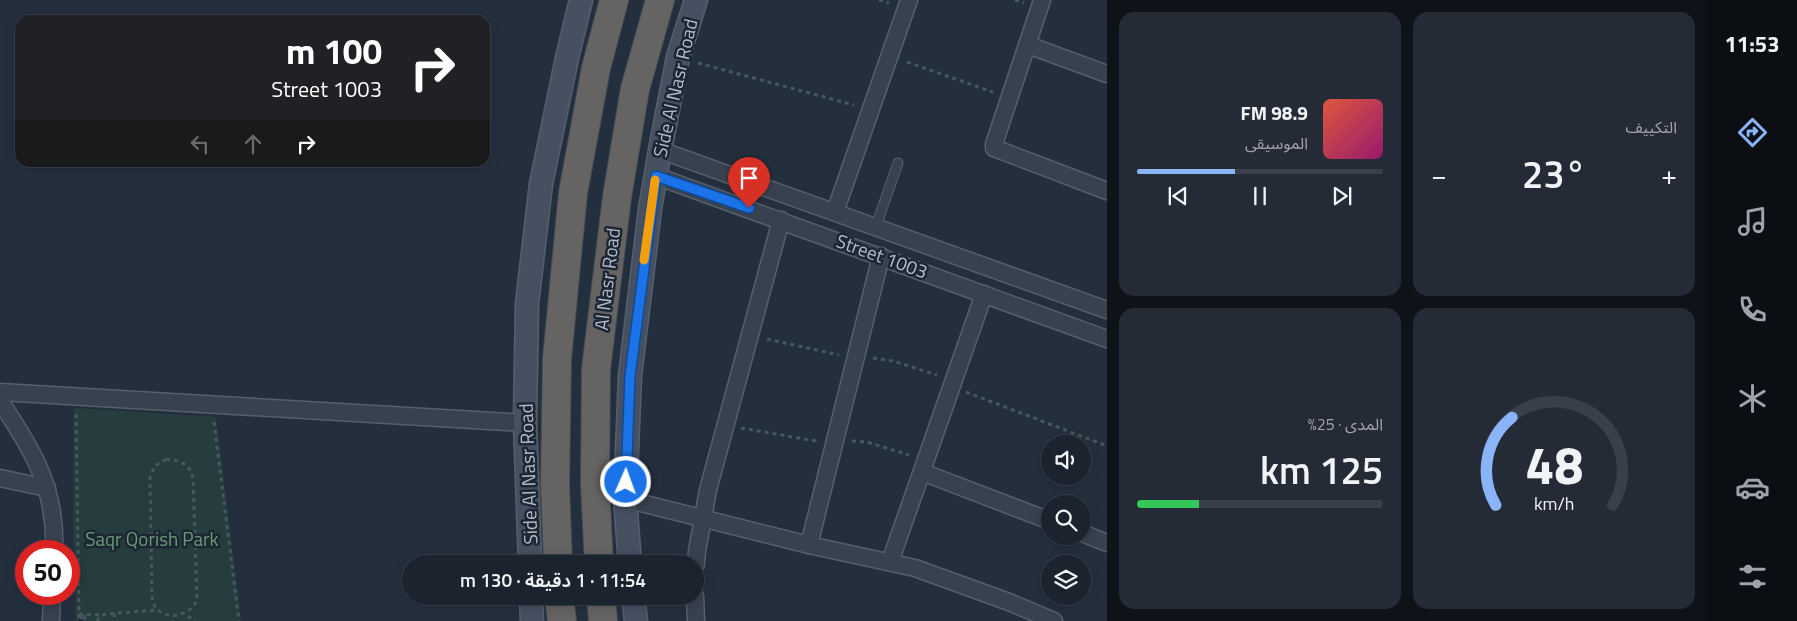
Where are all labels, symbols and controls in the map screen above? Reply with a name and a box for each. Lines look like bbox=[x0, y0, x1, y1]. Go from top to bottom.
street label: Side Al Nasr Road bbox=[644, 16, 705, 160]
text: 100 m bbox=[286, 24, 382, 78]
text: 11:53 bbox=[1725, 27, 1779, 61]
icon: right bbox=[400, 35, 465, 100]
text: Street 1003 bbox=[271, 72, 382, 106]
text: 98.9 FM bbox=[1241, 98, 1308, 127]
text: التكييف bbox=[1625, 115, 1677, 139]
icon: directions bbox=[1735, 115, 1770, 150]
icon: left bbox=[186, 130, 214, 158]
icon: ahead bbox=[239, 130, 267, 158]
icon: right bbox=[292, 130, 320, 158]
text: الموسيقى bbox=[1245, 131, 1308, 155]
text: 23° bbox=[1522, 145, 1586, 203]
text: − bbox=[1431, 153, 1447, 196]
text: + bbox=[1661, 153, 1677, 196]
pin bbox=[728, 157, 770, 208]
icon: arrive bbox=[735, 164, 763, 192]
icon: previous bbox=[1164, 182, 1192, 210]
icon: pause bbox=[1246, 182, 1274, 210]
icon: next bbox=[1328, 182, 1356, 210]
icon: music bbox=[1735, 204, 1770, 239]
street label: Al Nasr Road bbox=[586, 226, 627, 332]
street label: Street 1003 bbox=[832, 226, 932, 286]
icon: phone bbox=[1735, 292, 1770, 327]
icon: climate bbox=[1735, 381, 1770, 416]
street label: Side Al Nasr Road bbox=[511, 403, 544, 545]
text: المدى · 25% bbox=[1308, 412, 1383, 436]
text: 48 bbox=[1525, 425, 1583, 504]
map controls bbox=[1041, 435, 1091, 605]
button: sound bbox=[1041, 435, 1091, 485]
text: 125 km bbox=[1260, 441, 1383, 499]
position arrow bbox=[599, 455, 651, 507]
icon: car bbox=[1735, 470, 1770, 505]
text: km/h bbox=[1534, 490, 1574, 517]
button: search bbox=[1041, 495, 1091, 545]
park label: Saqr Qorish Park bbox=[85, 524, 219, 553]
speed limit sign: 50 bbox=[15, 540, 80, 605]
button: layers bbox=[1041, 555, 1091, 605]
icon: filters bbox=[1735, 559, 1770, 594]
text: 11:54 · 1 دقيقة · 130 m bbox=[460, 565, 646, 594]

